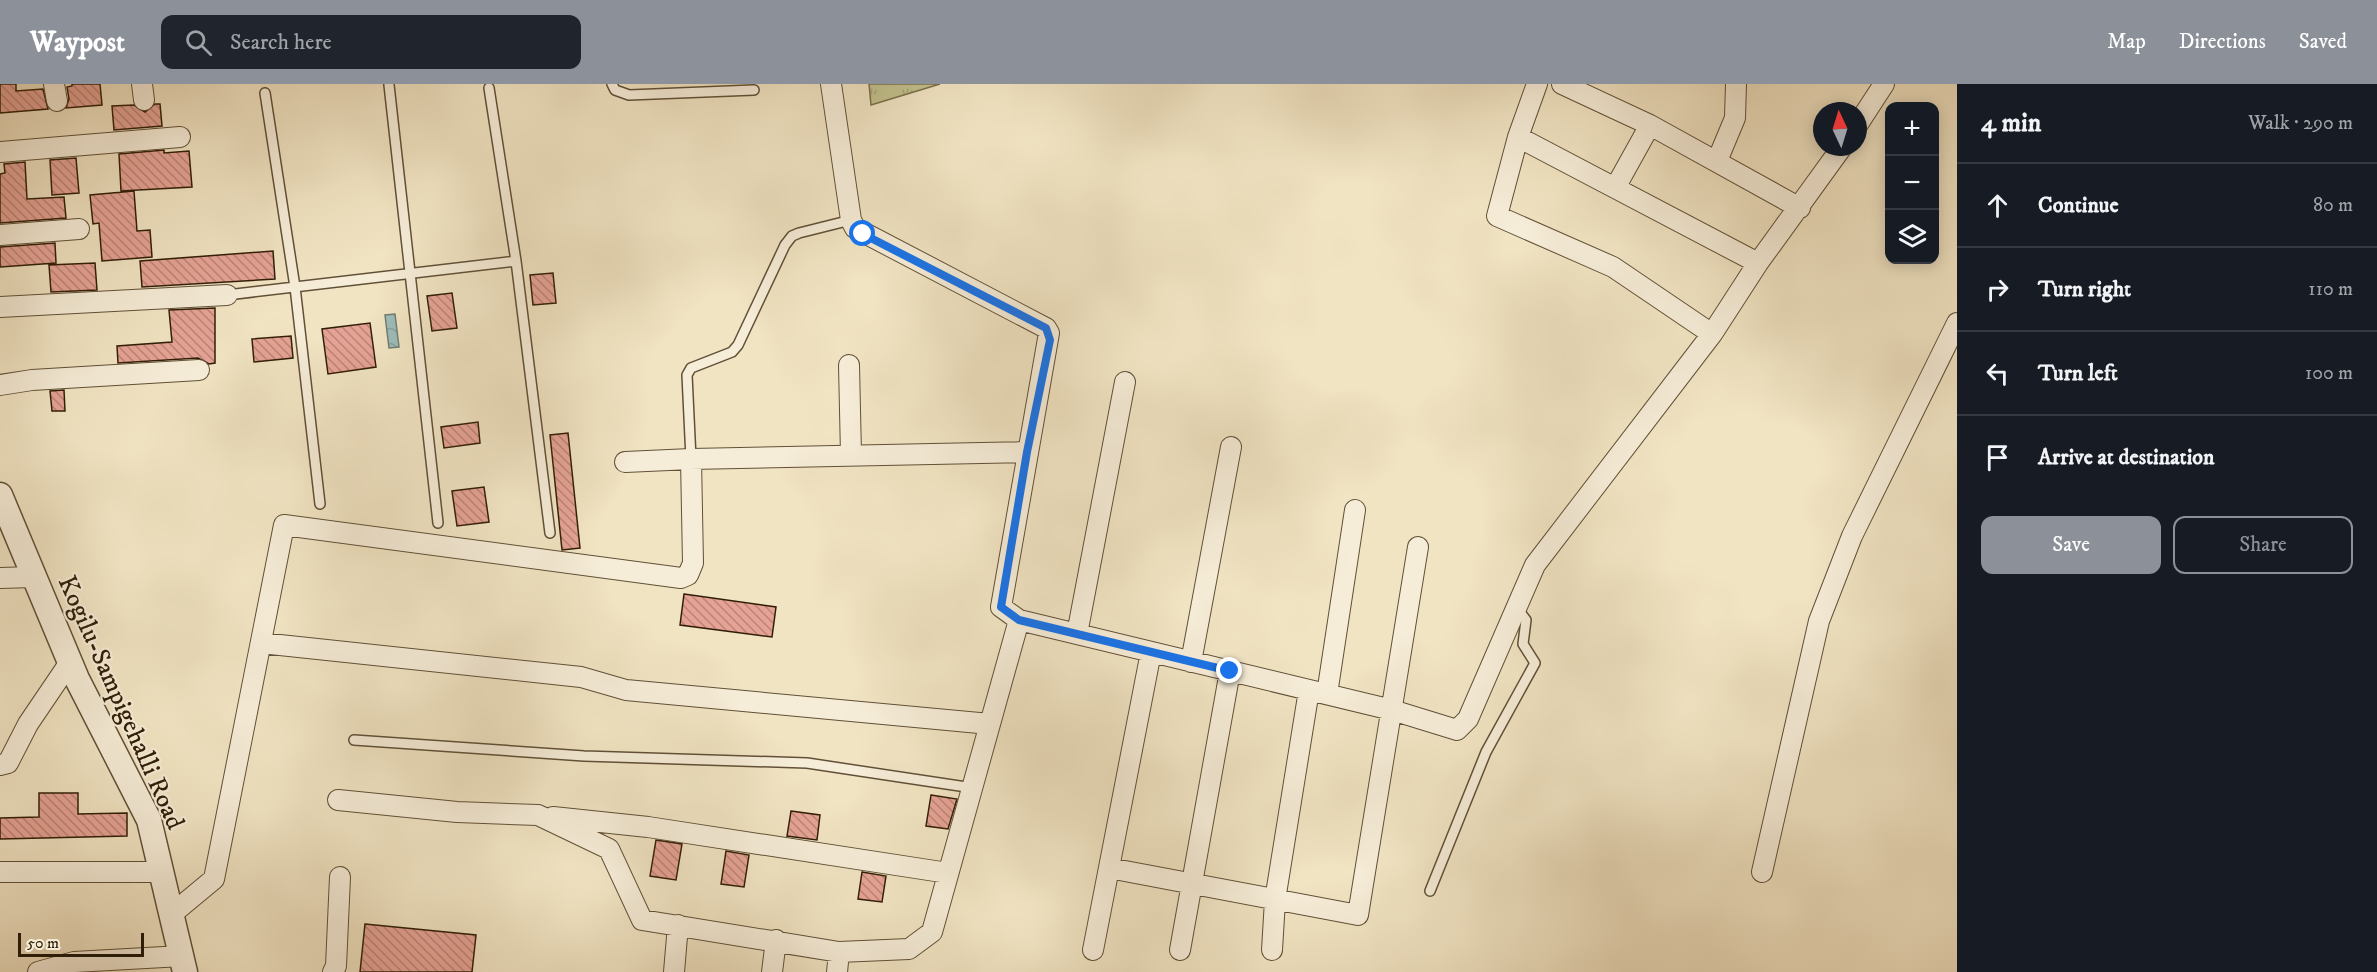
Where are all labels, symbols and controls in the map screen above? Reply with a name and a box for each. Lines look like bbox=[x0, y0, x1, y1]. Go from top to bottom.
search box bbox=[161, 15, 581, 69]
text: Waypost bbox=[30, 25, 125, 60]
icon: search bbox=[182, 26, 215, 59]
text: Search here bbox=[230, 29, 332, 56]
text: Map bbox=[2107, 29, 2146, 55]
text: Directions bbox=[2179, 29, 2266, 55]
text: Saved bbox=[2299, 29, 2347, 55]
north arrow bbox=[1813, 102, 1867, 156]
map controls bbox=[1885, 102, 1939, 264]
button: + bbox=[1885, 102, 1939, 156]
text: 4 min bbox=[1981, 107, 2041, 140]
text: Walk · 290 m bbox=[2248, 111, 2353, 136]
button: − bbox=[1885, 156, 1939, 210]
icon: ahead bbox=[1981, 189, 2014, 222]
text: Continue bbox=[2038, 192, 2119, 219]
text: 80 m bbox=[2313, 193, 2353, 218]
button: layers bbox=[1885, 210, 1939, 264]
route start bbox=[849, 220, 875, 246]
icon: right bbox=[1981, 273, 2014, 306]
text: Turn right bbox=[2038, 276, 2131, 303]
text: 110 m bbox=[2308, 277, 2353, 302]
icon: left bbox=[1981, 357, 2014, 390]
text: Turn left bbox=[2038, 360, 2118, 387]
text: 100 m bbox=[2305, 361, 2353, 386]
icon: arrive bbox=[1981, 441, 2014, 474]
text: Arrive at destination bbox=[2038, 444, 2215, 471]
button: Save bbox=[1981, 516, 2161, 574]
button: Share bbox=[2173, 516, 2353, 574]
street label: Kogilu-Sampigehalli Road bbox=[50, 570, 192, 835]
route end bbox=[1216, 657, 1242, 683]
scale bar bbox=[18, 930, 144, 958]
text: 50 m bbox=[27, 933, 59, 953]

